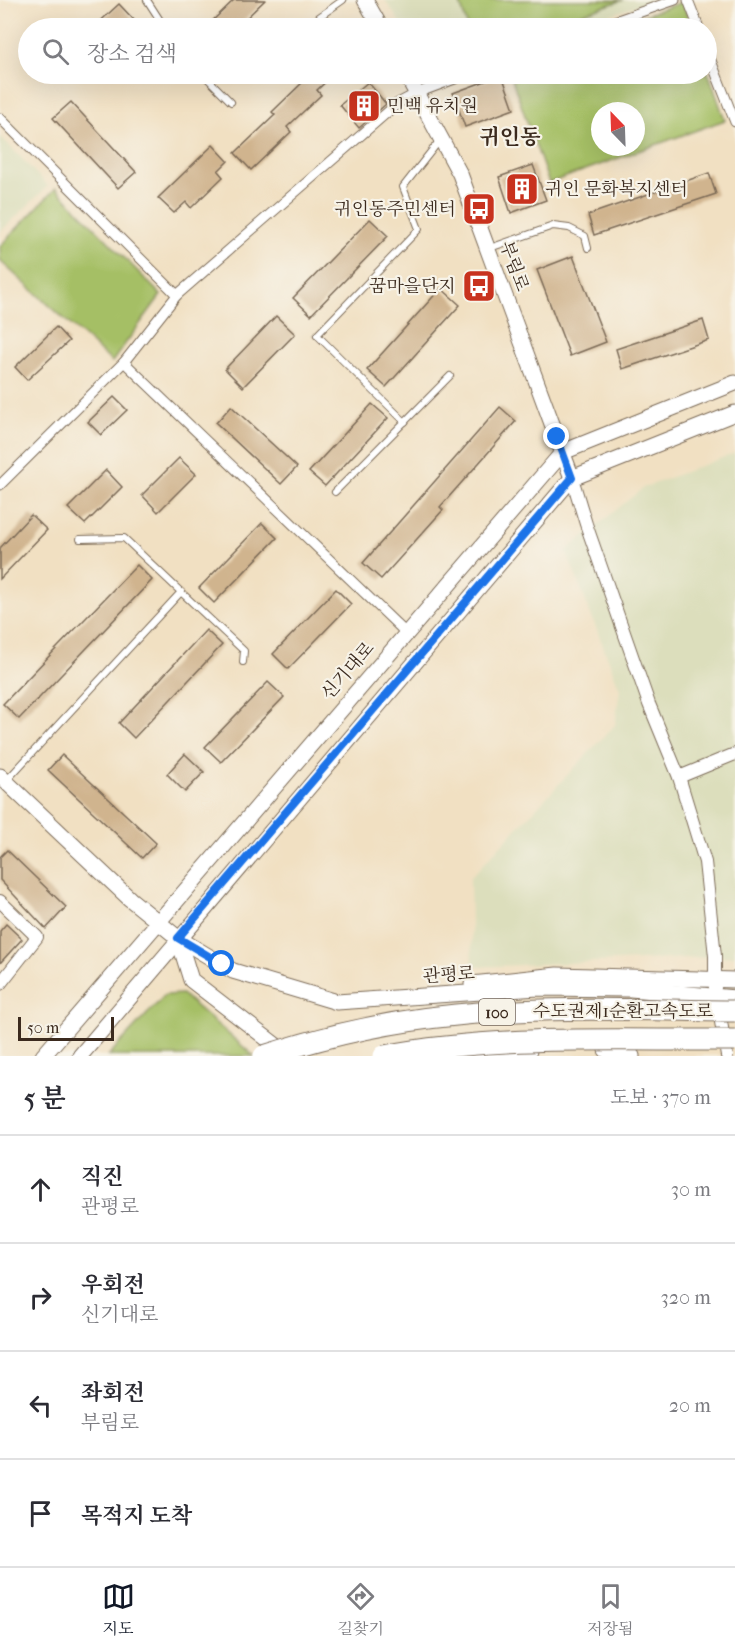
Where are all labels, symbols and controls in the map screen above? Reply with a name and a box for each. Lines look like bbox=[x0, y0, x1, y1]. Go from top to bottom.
search box bbox=[18, 18, 717, 84]
icon: search bbox=[39, 35, 72, 68]
text: 장소 검색 bbox=[87, 41, 177, 67]
building icon: 민백 유치원 bbox=[346, 88, 382, 124]
place label: 민백 유치원 bbox=[387, 96, 478, 117]
north arrow bbox=[591, 102, 645, 156]
district label: 귀인동 bbox=[480, 125, 540, 149]
building icon: 귀인 문화복지센터 bbox=[504, 171, 540, 207]
place label: 귀인 문화복지센터 bbox=[545, 179, 688, 200]
bus stop icon: 귀인동주민센터 bbox=[461, 191, 497, 227]
place label: 귀인동주민센터 bbox=[334, 199, 456, 220]
street label: 부림로 bbox=[495, 238, 533, 294]
bus stop icon: 꿈마을단지 bbox=[461, 268, 497, 304]
place label: 꿈마을단지 bbox=[369, 276, 456, 297]
route end bbox=[543, 423, 569, 449]
street label: 신기대로 bbox=[317, 638, 379, 704]
route start bbox=[208, 950, 234, 976]
street label: 관평로 bbox=[422, 963, 476, 987]
road number: 100 bbox=[479, 999, 515, 1025]
street label: 수도권제1순환고속도로 bbox=[533, 1001, 713, 1022]
scale bar bbox=[18, 1014, 114, 1042]
text: 50 m bbox=[27, 1018, 59, 1037]
text: 5 분 bbox=[24, 1083, 66, 1114]
text: 도보 · 370 m bbox=[610, 1086, 711, 1109]
text: 직진 bbox=[81, 1164, 124, 1190]
icon: ahead bbox=[24, 1173, 57, 1206]
text: 30 m bbox=[671, 1178, 711, 1201]
text: 관평로 bbox=[81, 1195, 139, 1218]
text: 우회전 bbox=[81, 1272, 145, 1298]
icon: right bbox=[24, 1281, 57, 1314]
text: 320 m bbox=[661, 1286, 711, 1309]
text: 신기대로 bbox=[81, 1303, 158, 1326]
text: 좌회전 bbox=[81, 1380, 145, 1406]
icon: left bbox=[24, 1389, 57, 1422]
text: 20 m bbox=[669, 1394, 711, 1417]
text: 부림로 bbox=[81, 1411, 139, 1434]
icon: arrive bbox=[24, 1497, 57, 1530]
text: 목적지 도착 bbox=[81, 1503, 192, 1529]
tab: 지도 bbox=[102, 1580, 135, 1639]
tab: 길찾기 bbox=[338, 1580, 384, 1639]
tab: 저장됨 bbox=[587, 1580, 633, 1639]

